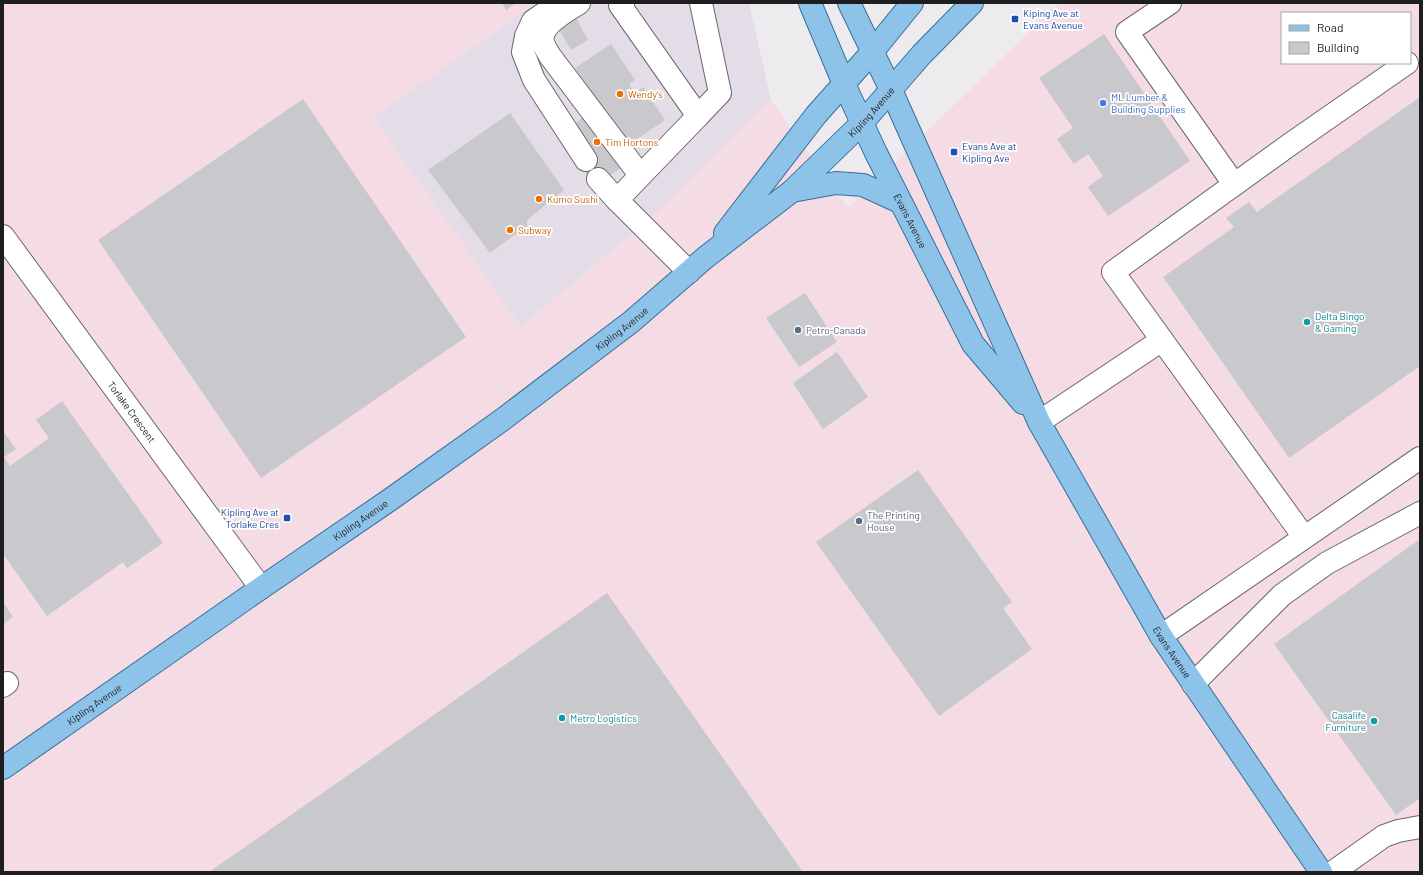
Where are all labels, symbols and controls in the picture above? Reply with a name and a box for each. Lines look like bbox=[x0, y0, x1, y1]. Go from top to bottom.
place label: Kiping Ave at Evans Avenue bbox=[1023, 7, 1083, 31]
legend bbox=[1281, 12, 1411, 64]
marker: Kiping Ave at Evans Avenue bbox=[1010, 14, 1020, 24]
text: Road bbox=[1317, 20, 1344, 34]
text: Building bbox=[1317, 40, 1359, 54]
street label: Kipling Avenue bbox=[845, 84, 897, 139]
place label: Wendy's bbox=[628, 88, 663, 100]
marker: Wendy's bbox=[615, 89, 625, 99]
place label: ML Lumber & Building Supplies bbox=[1111, 91, 1185, 115]
marker: ML Lumber & Building Supplies bbox=[1098, 98, 1108, 108]
place label: Tim Hortons bbox=[605, 136, 658, 148]
marker: Tim Hortons bbox=[592, 137, 602, 147]
place label: Evans Ave at Kipling Ave bbox=[962, 140, 1017, 164]
marker: Evans Ave at Kipling Ave bbox=[949, 147, 959, 157]
street label: Evans Avenue bbox=[892, 191, 929, 250]
place label: Kumo Sushi bbox=[547, 193, 598, 205]
marker: Kumo Sushi bbox=[534, 194, 544, 204]
place label: Subway bbox=[518, 224, 552, 236]
marker: Subway bbox=[505, 225, 515, 235]
street label: Kipling Avenue bbox=[593, 304, 650, 353]
place label: Delta Bingo & Gaming bbox=[1315, 310, 1365, 334]
marker: Delta Bingo & Gaming bbox=[1302, 317, 1312, 327]
place label: Petro-Canada bbox=[806, 324, 866, 336]
marker: Petro-Canada bbox=[793, 325, 803, 335]
street label: Torlake Crescent bbox=[105, 379, 158, 445]
street label: Kipling Avenue bbox=[331, 497, 390, 543]
place label: Kipling Ave at Torlake Cres bbox=[221, 506, 279, 530]
place label: The Printing House bbox=[867, 509, 920, 533]
marker: Kipling Ave at Torlake Cres bbox=[282, 513, 292, 523]
marker: The Printing House bbox=[854, 516, 864, 526]
street label: Evans Avenue bbox=[1151, 624, 1194, 680]
street label: Kipling Avenue bbox=[64, 681, 124, 728]
place label: Casalife Furniture bbox=[1326, 709, 1366, 733]
place label: Metro Logistics bbox=[570, 712, 637, 724]
marker: Metro Logistics bbox=[557, 713, 567, 723]
marker: Casalife Furniture bbox=[1369, 716, 1379, 726]

